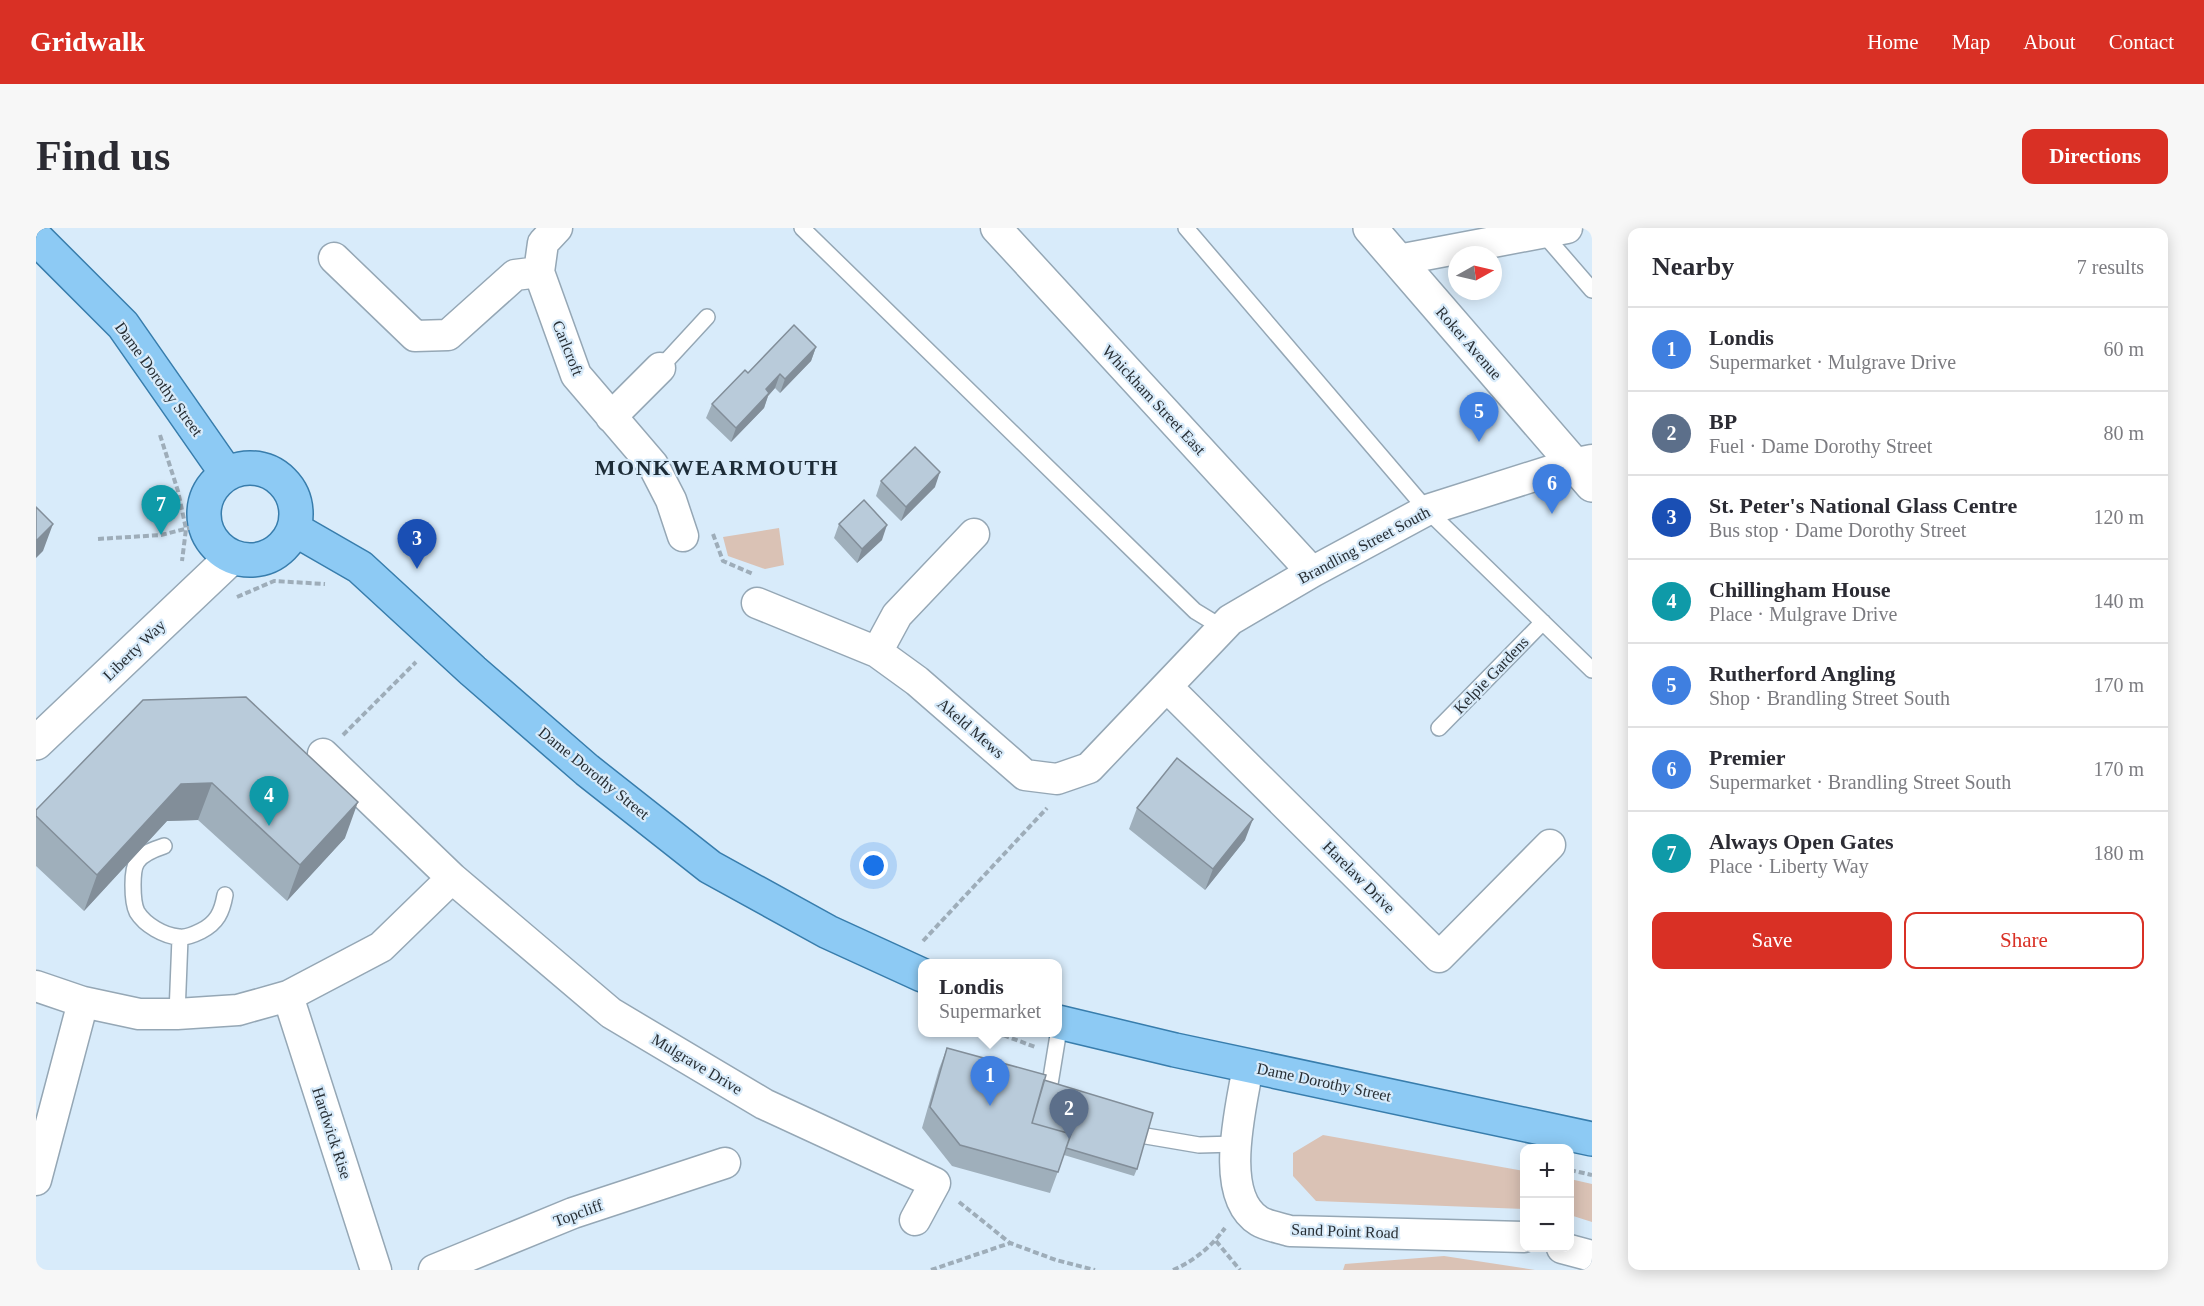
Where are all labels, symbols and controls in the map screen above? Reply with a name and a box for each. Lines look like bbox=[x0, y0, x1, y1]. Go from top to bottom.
text: Gridwalk bbox=[30, 26, 145, 57]
text: Home bbox=[1867, 30, 1919, 54]
text: Map bbox=[1952, 30, 1990, 54]
text: About bbox=[2023, 30, 2076, 54]
text: Contact bbox=[2109, 30, 2174, 54]
button: Directions bbox=[2022, 129, 2168, 184]
text: Find us bbox=[36, 133, 170, 179]
north arrow bbox=[1448, 246, 1502, 300]
text: Nearby bbox=[1652, 252, 1734, 281]
text: 7 results bbox=[2077, 256, 2144, 278]
street label: Roker Avenue bbox=[1433, 303, 1505, 383]
street label: Carlcroft bbox=[549, 318, 587, 378]
street label: Dame Dorothy Street bbox=[111, 319, 206, 440]
text: Londis bbox=[1709, 325, 1774, 350]
text: 1 bbox=[1667, 338, 1677, 360]
text: 60 m bbox=[2103, 338, 2144, 360]
street label: Whickham Street East bbox=[1099, 342, 1209, 459]
text: Supermarket · Mulgrave Drive bbox=[1709, 351, 1956, 373]
pin: 5 bbox=[1460, 392, 1498, 442]
text: BP bbox=[1709, 409, 1737, 434]
text: 2 bbox=[1667, 422, 1677, 444]
text: 80 m bbox=[2103, 422, 2144, 444]
text: Fuel · Dame Dorothy Street bbox=[1709, 435, 1932, 457]
district label: MONKWEARMOUTH bbox=[595, 455, 839, 480]
pin: 6 bbox=[1532, 464, 1572, 514]
pin: 7 bbox=[142, 486, 180, 535]
text: St. Peter's National Glass Centre bbox=[1709, 493, 2017, 518]
street label: Brandling Street South bbox=[1295, 503, 1433, 588]
text: 3 bbox=[1667, 506, 1677, 528]
text: 120 m bbox=[2093, 506, 2144, 528]
text: Bus stop · Dame Dorothy Street bbox=[1709, 519, 1966, 541]
pin: 3 bbox=[398, 520, 436, 569]
text: Chillingham House bbox=[1709, 577, 1891, 602]
text: 4 bbox=[1667, 590, 1677, 612]
text: 140 m bbox=[2093, 590, 2144, 612]
text: Place · Mulgrave Drive bbox=[1709, 603, 1897, 625]
street label: Liberty Way bbox=[99, 616, 169, 685]
street label: Kelpie Gardens bbox=[1450, 633, 1533, 718]
text: Rutherford Angling bbox=[1709, 661, 1895, 686]
text: 5 bbox=[1667, 674, 1677, 696]
text: 170 m bbox=[2093, 674, 2144, 696]
text: Shop · Brandling Street South bbox=[1709, 687, 1950, 709]
street label: Akeld Mews bbox=[934, 695, 1008, 761]
street label: Dame Dorothy Street bbox=[535, 723, 653, 824]
text: Premier bbox=[1709, 745, 1786, 770]
text: 6 bbox=[1667, 758, 1677, 780]
text: 170 m bbox=[2093, 758, 2144, 780]
text: Supermarket · Brandling Street South bbox=[1709, 771, 2011, 793]
pin: 4 bbox=[250, 776, 288, 826]
text: Always Open Gates bbox=[1709, 829, 1894, 854]
street label: Harelaw Drive bbox=[1320, 838, 1398, 916]
text: 7 bbox=[1667, 842, 1677, 864]
text: 180 m bbox=[2093, 842, 2144, 864]
your location bbox=[859, 851, 888, 880]
text: Place · Liberty Way bbox=[1709, 855, 1869, 877]
button: Save bbox=[1652, 912, 1892, 969]
button: Share bbox=[1904, 912, 2144, 969]
popup bbox=[918, 959, 1062, 1037]
text: Londis bbox=[939, 974, 1004, 999]
text: Supermarket bbox=[939, 1000, 1041, 1022]
street label: Mulgrave Drive bbox=[648, 1030, 745, 1099]
pin: 1 bbox=[970, 1056, 1010, 1106]
street label: Dame Dorothy Street bbox=[1255, 1059, 1393, 1106]
street label: Hardwick Rise bbox=[309, 1085, 355, 1181]
pin: 2 bbox=[1050, 1090, 1088, 1139]
map controls bbox=[1520, 1144, 1574, 1252]
button: + bbox=[1520, 1144, 1574, 1198]
street label: Topcliff bbox=[551, 1196, 606, 1231]
button: − bbox=[1520, 1198, 1574, 1252]
street label: Sand Point Road bbox=[1291, 1221, 1399, 1241]

